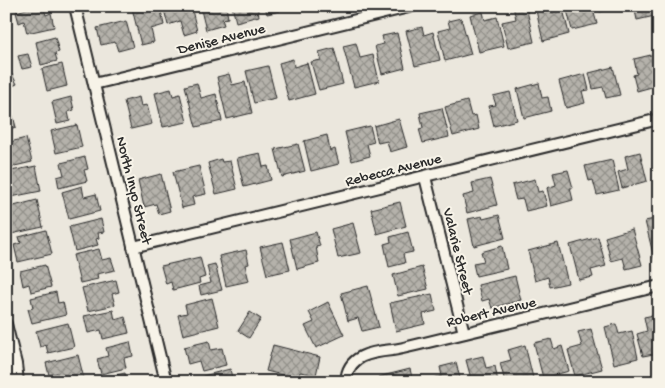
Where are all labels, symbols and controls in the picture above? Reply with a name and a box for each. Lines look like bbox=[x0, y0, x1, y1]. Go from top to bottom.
street label: Denise Avenue bbox=[175, 20, 267, 60]
street label: North Inyo Street bbox=[111, 135, 156, 248]
street label: Rebecca Avenue bbox=[344, 150, 444, 192]
street label: Valarie Street bbox=[437, 206, 477, 298]
street label: Robert Avenue bbox=[445, 294, 538, 332]

